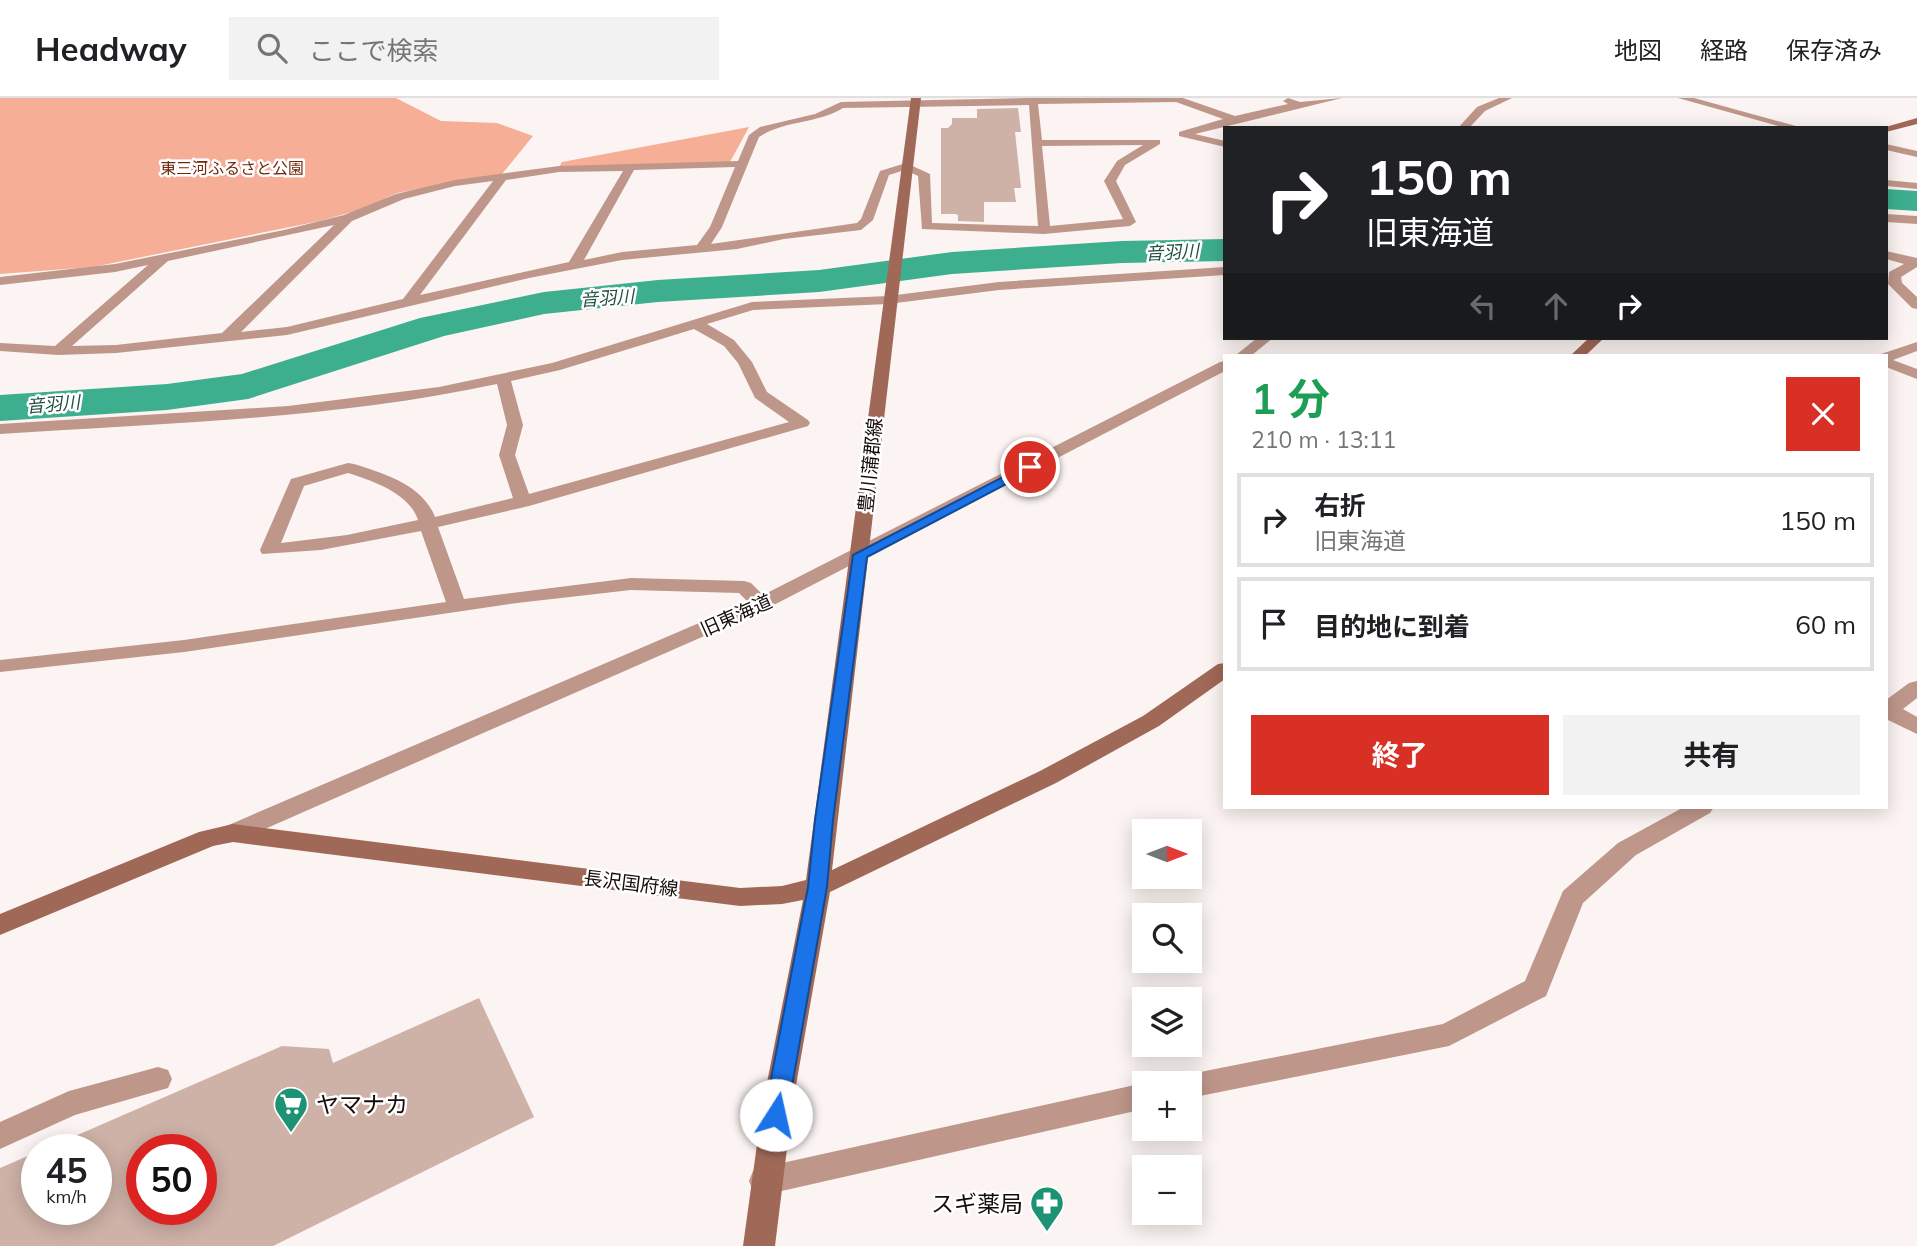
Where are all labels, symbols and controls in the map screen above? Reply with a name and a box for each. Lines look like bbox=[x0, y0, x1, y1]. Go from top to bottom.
search box bbox=[229, 17, 719, 80]
text: Headway bbox=[35, 28, 187, 69]
icon: search bbox=[253, 29, 291, 67]
text: ここで検索 bbox=[309, 34, 439, 67]
text: 地図 bbox=[1614, 35, 1662, 65]
text: 経路 bbox=[1700, 35, 1748, 65]
text: 保存済み bbox=[1786, 35, 1882, 65]
text: 150 m bbox=[1366, 146, 1512, 207]
icon: right bbox=[1251, 154, 1342, 245]
park label: 東三河ふるさと公園 bbox=[160, 158, 304, 178]
text: 旧東海道 bbox=[1366, 212, 1494, 252]
water label: 音羽川 bbox=[1144, 239, 1202, 265]
water label: 音羽川 bbox=[579, 285, 637, 311]
icon: left bbox=[1464, 287, 1502, 325]
icon: ahead bbox=[1537, 287, 1575, 325]
icon: right bbox=[1610, 287, 1648, 325]
text: 1 分 bbox=[1251, 372, 1330, 425]
button: close bbox=[1786, 377, 1860, 451]
water label: 音羽川 bbox=[25, 390, 83, 418]
street label: 豊川蒲郡線 bbox=[853, 416, 887, 514]
text: 210 m · 13:11 bbox=[1251, 425, 1396, 454]
pin bbox=[1000, 437, 1060, 497]
icon: arrive bbox=[1011, 448, 1049, 486]
text: 右折 bbox=[1314, 489, 1366, 522]
icon: right bbox=[1255, 501, 1293, 539]
text: 150 m bbox=[1780, 504, 1856, 537]
text: 旧東海道 bbox=[1314, 526, 1406, 555]
street label: 旧東海道 bbox=[696, 589, 776, 641]
icon: arrive bbox=[1255, 605, 1293, 643]
text: 60 m bbox=[1795, 608, 1856, 641]
text: 目的地に到着 bbox=[1314, 610, 1470, 643]
button: 終了 bbox=[1251, 715, 1549, 795]
button: 共有 bbox=[1563, 715, 1860, 795]
north arrow bbox=[1132, 819, 1202, 889]
map controls bbox=[1132, 819, 1202, 1225]
street label: 長沢国府線 bbox=[582, 865, 680, 901]
button: search bbox=[1132, 903, 1202, 973]
button: layers bbox=[1132, 987, 1202, 1057]
button: + bbox=[1132, 1071, 1202, 1141]
position arrow bbox=[739, 1078, 813, 1152]
supermarket icon: ヤマナカ bbox=[272, 1085, 310, 1134]
place label: ヤマナカ bbox=[316, 1090, 408, 1119]
speed limit sign: 50 bbox=[126, 1134, 217, 1225]
text: 45 bbox=[45, 1148, 88, 1192]
button: − bbox=[1132, 1155, 1202, 1225]
pharmacy icon: スギ薬局 bbox=[1028, 1184, 1066, 1233]
text: km/h bbox=[46, 1185, 87, 1208]
place label: スギ薬局 bbox=[931, 1189, 1023, 1218]

